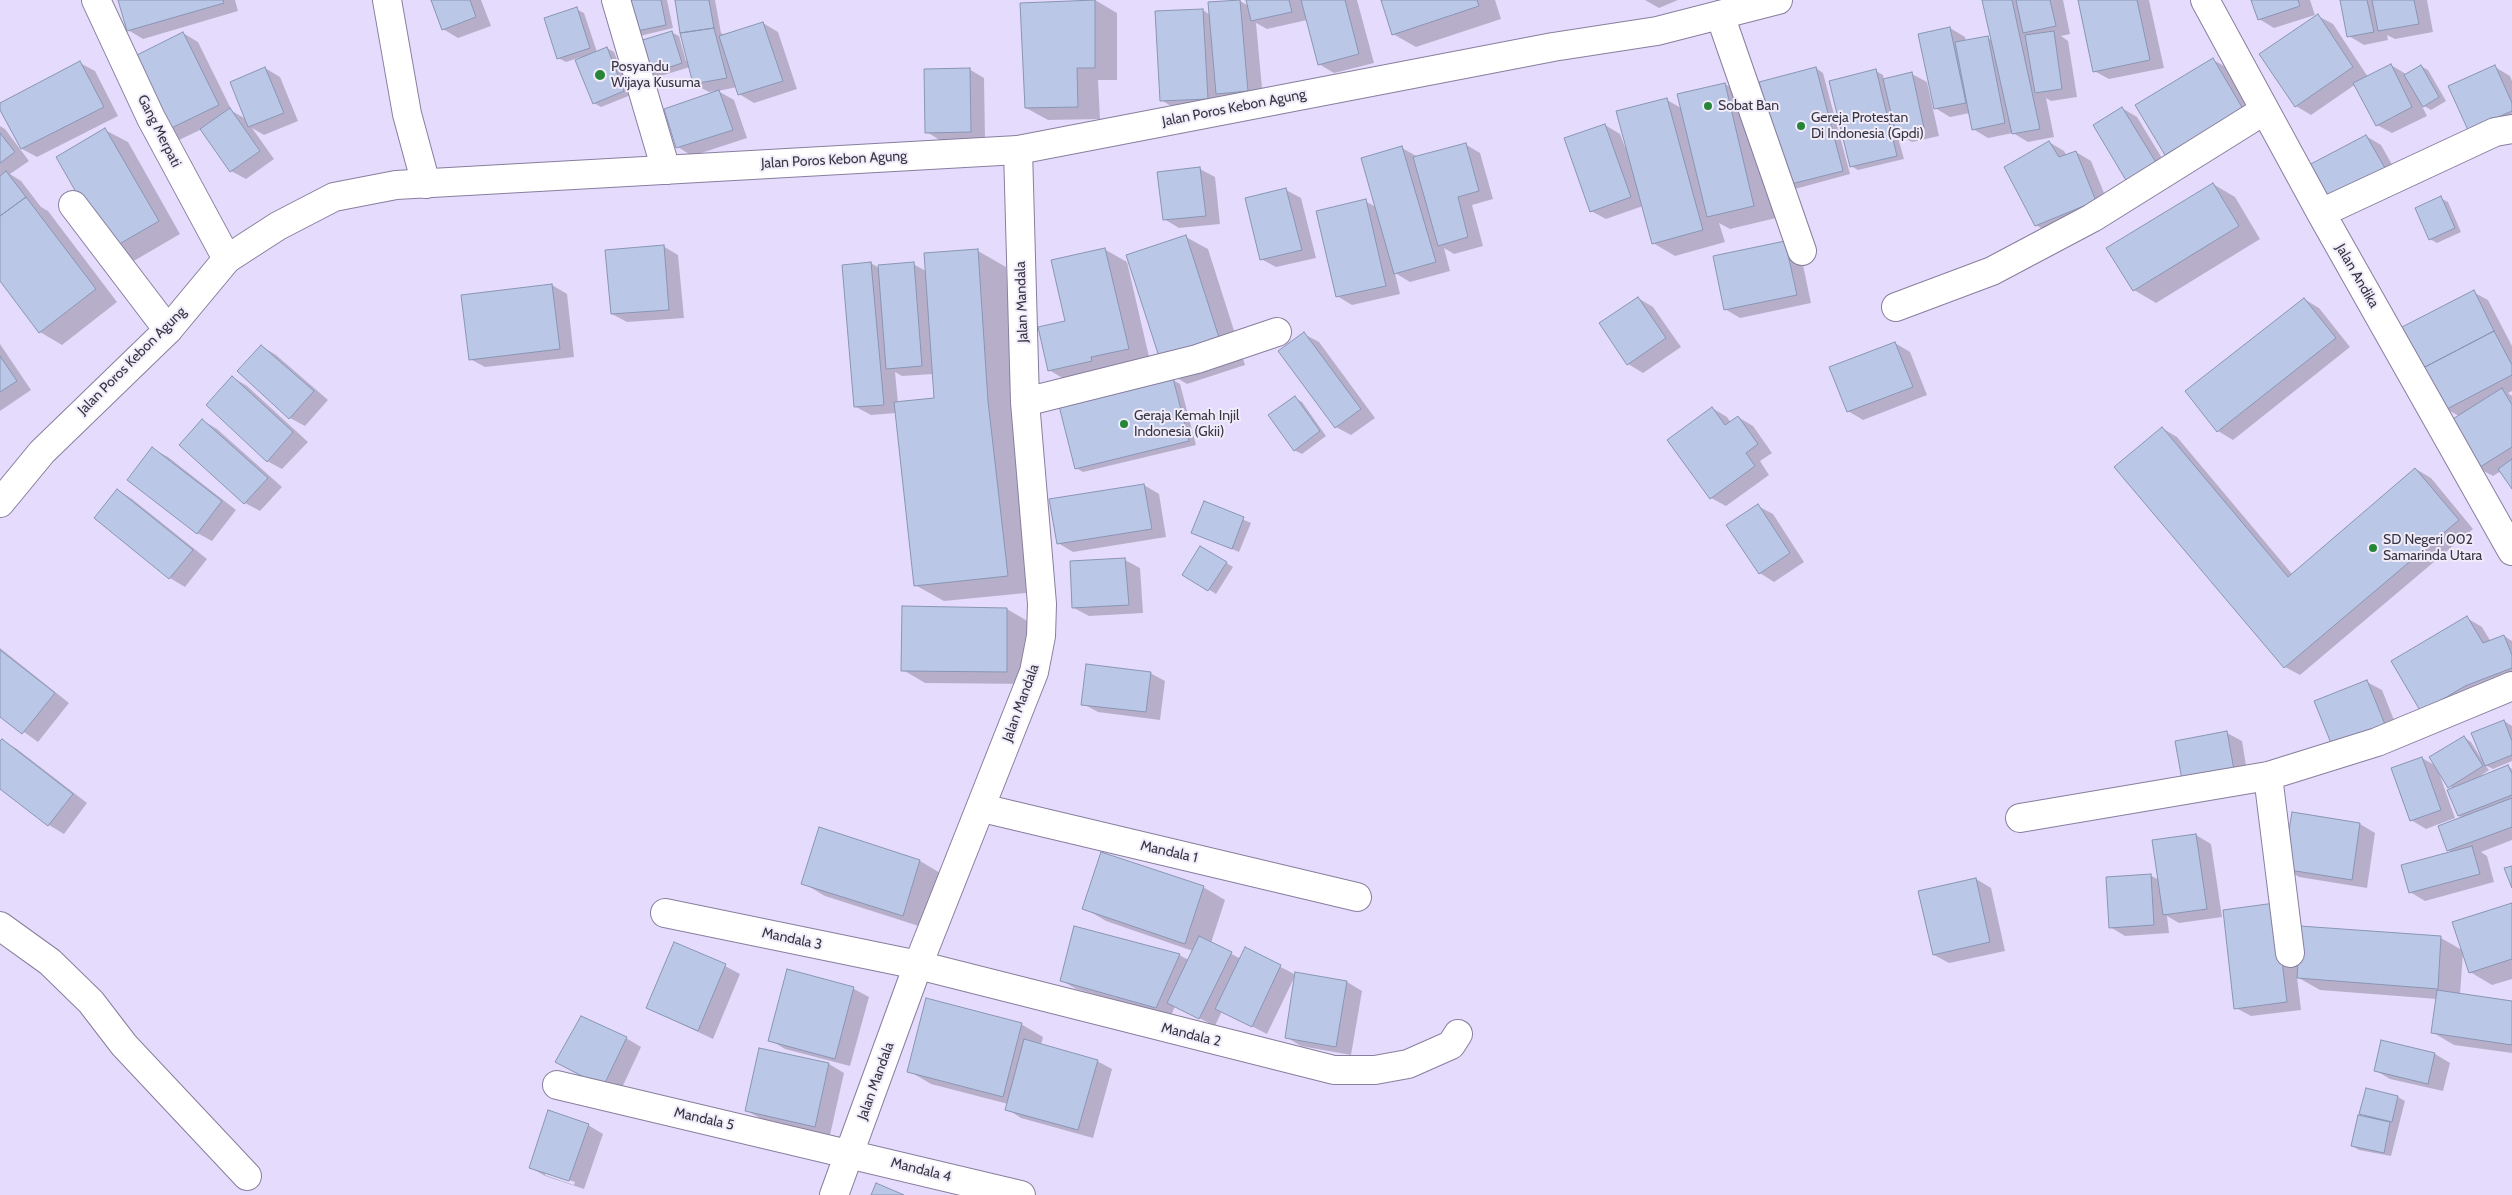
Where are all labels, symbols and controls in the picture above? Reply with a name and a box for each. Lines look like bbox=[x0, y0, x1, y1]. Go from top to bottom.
place label: Posyandu Wijaya Kusuma bbox=[611, 59, 700, 92]
marker: Posyandu Wijaya Kusuma bbox=[593, 68, 607, 82]
street label: Jalan Poros Kebon Agung bbox=[1161, 86, 1307, 130]
street label: Gang Merpati bbox=[134, 92, 184, 170]
place label: Sobat Ban bbox=[1718, 98, 1779, 114]
marker: Sobat Ban bbox=[1702, 100, 1714, 112]
place label: Gereja Protestan Di Indonesia (Gpdi) bbox=[1811, 110, 1924, 142]
marker: Gereja Protestan Di Indonesia (Gpdi) bbox=[1795, 120, 1807, 132]
street label: Jalan Poros Kebon Agung bbox=[761, 148, 907, 172]
street label: Jalan Andika bbox=[2332, 241, 2382, 311]
street label: Jalan Mandala bbox=[1012, 261, 1032, 343]
street label: Jalan Poros Kebon Agung bbox=[74, 303, 190, 419]
place label: Geraja Kemah Injil Indonesia (Gkii) bbox=[1134, 408, 1239, 441]
marker: Geraja Kemah Injil Indonesia (Gkii) bbox=[1118, 418, 1130, 430]
place label: SD Negeri 002 Samarinda Utara bbox=[2383, 532, 2482, 564]
marker: SD Negeri 002 Samarinda Utara bbox=[2367, 542, 2379, 554]
street label: Jalan Mandala bbox=[999, 662, 1043, 744]
street label: Mandala 1 bbox=[1139, 837, 1199, 867]
street label: Mandala 3 bbox=[760, 924, 824, 954]
street label: Mandala 2 bbox=[1159, 1019, 1223, 1051]
street label: Jalan Mandala bbox=[854, 1040, 898, 1122]
street label: Mandala 5 bbox=[672, 1104, 736, 1134]
street label: Mandala 4 bbox=[889, 1154, 953, 1186]

